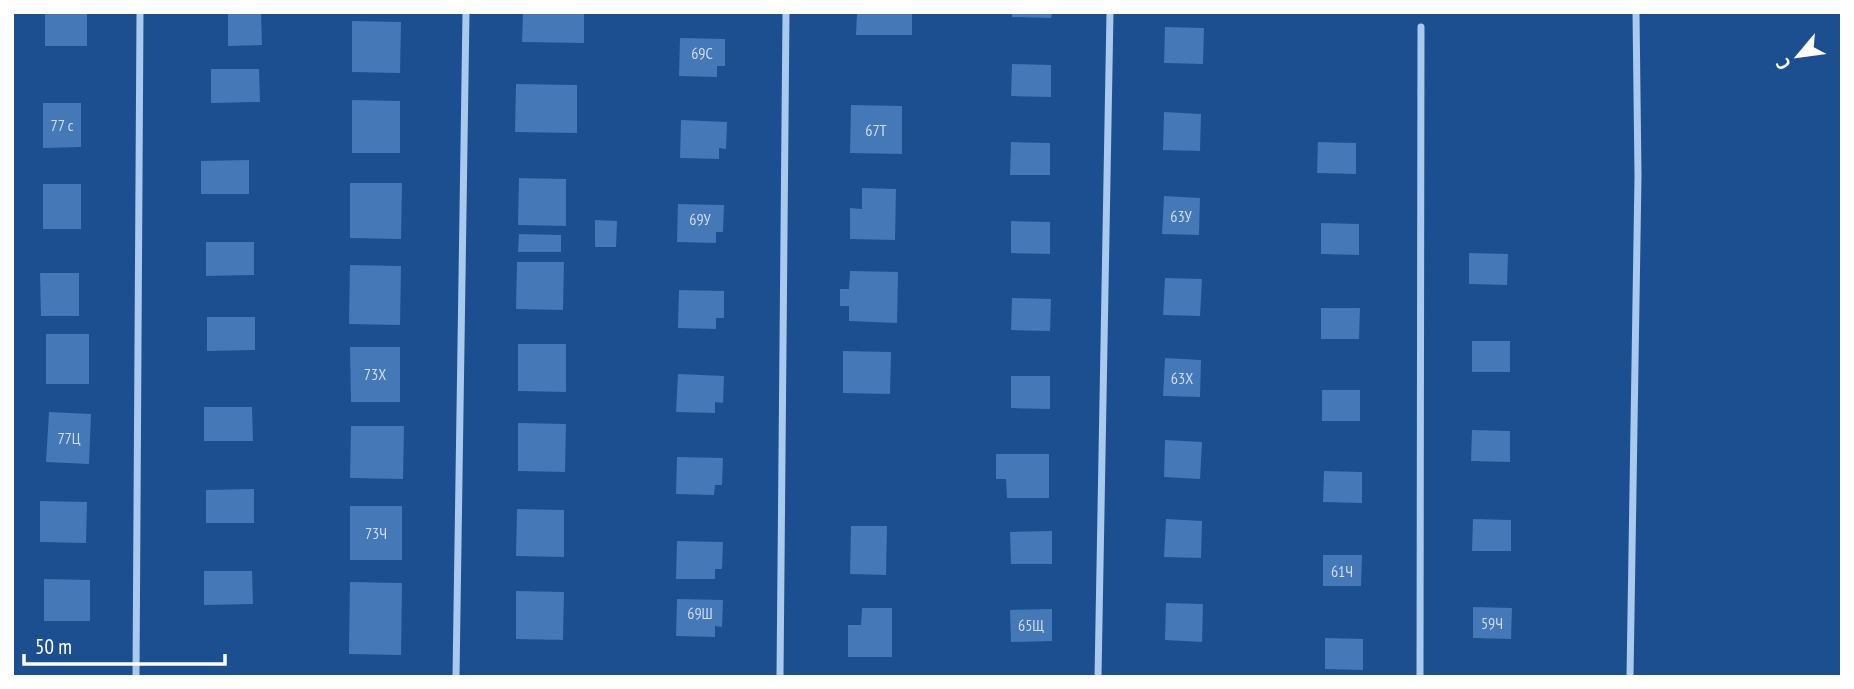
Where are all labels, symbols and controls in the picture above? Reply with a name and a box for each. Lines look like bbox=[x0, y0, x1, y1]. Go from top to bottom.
north arrow bbox=[1763, 21, 1833, 91]
house number: 69С bbox=[691, 43, 713, 63]
text: С bbox=[1770, 54, 1796, 74]
house number: 77 с bbox=[51, 115, 74, 135]
house number: 67Т bbox=[865, 120, 887, 140]
house number: 63У bbox=[1170, 206, 1193, 226]
house number: 69У bbox=[689, 209, 712, 229]
house number: 73Х bbox=[364, 364, 386, 384]
house number: 63Х bbox=[1171, 368, 1193, 388]
house number: 77Ц bbox=[57, 428, 81, 448]
house number: 73Ч bbox=[365, 523, 387, 543]
house number: 61Ч bbox=[1331, 561, 1353, 581]
house number: 69Ш bbox=[687, 603, 713, 623]
house number: 59Ч bbox=[1481, 613, 1503, 633]
house number: 65Щ bbox=[1018, 615, 1044, 635]
scale bar bbox=[24, 622, 226, 666]
text: 50 m bbox=[35, 633, 72, 660]

